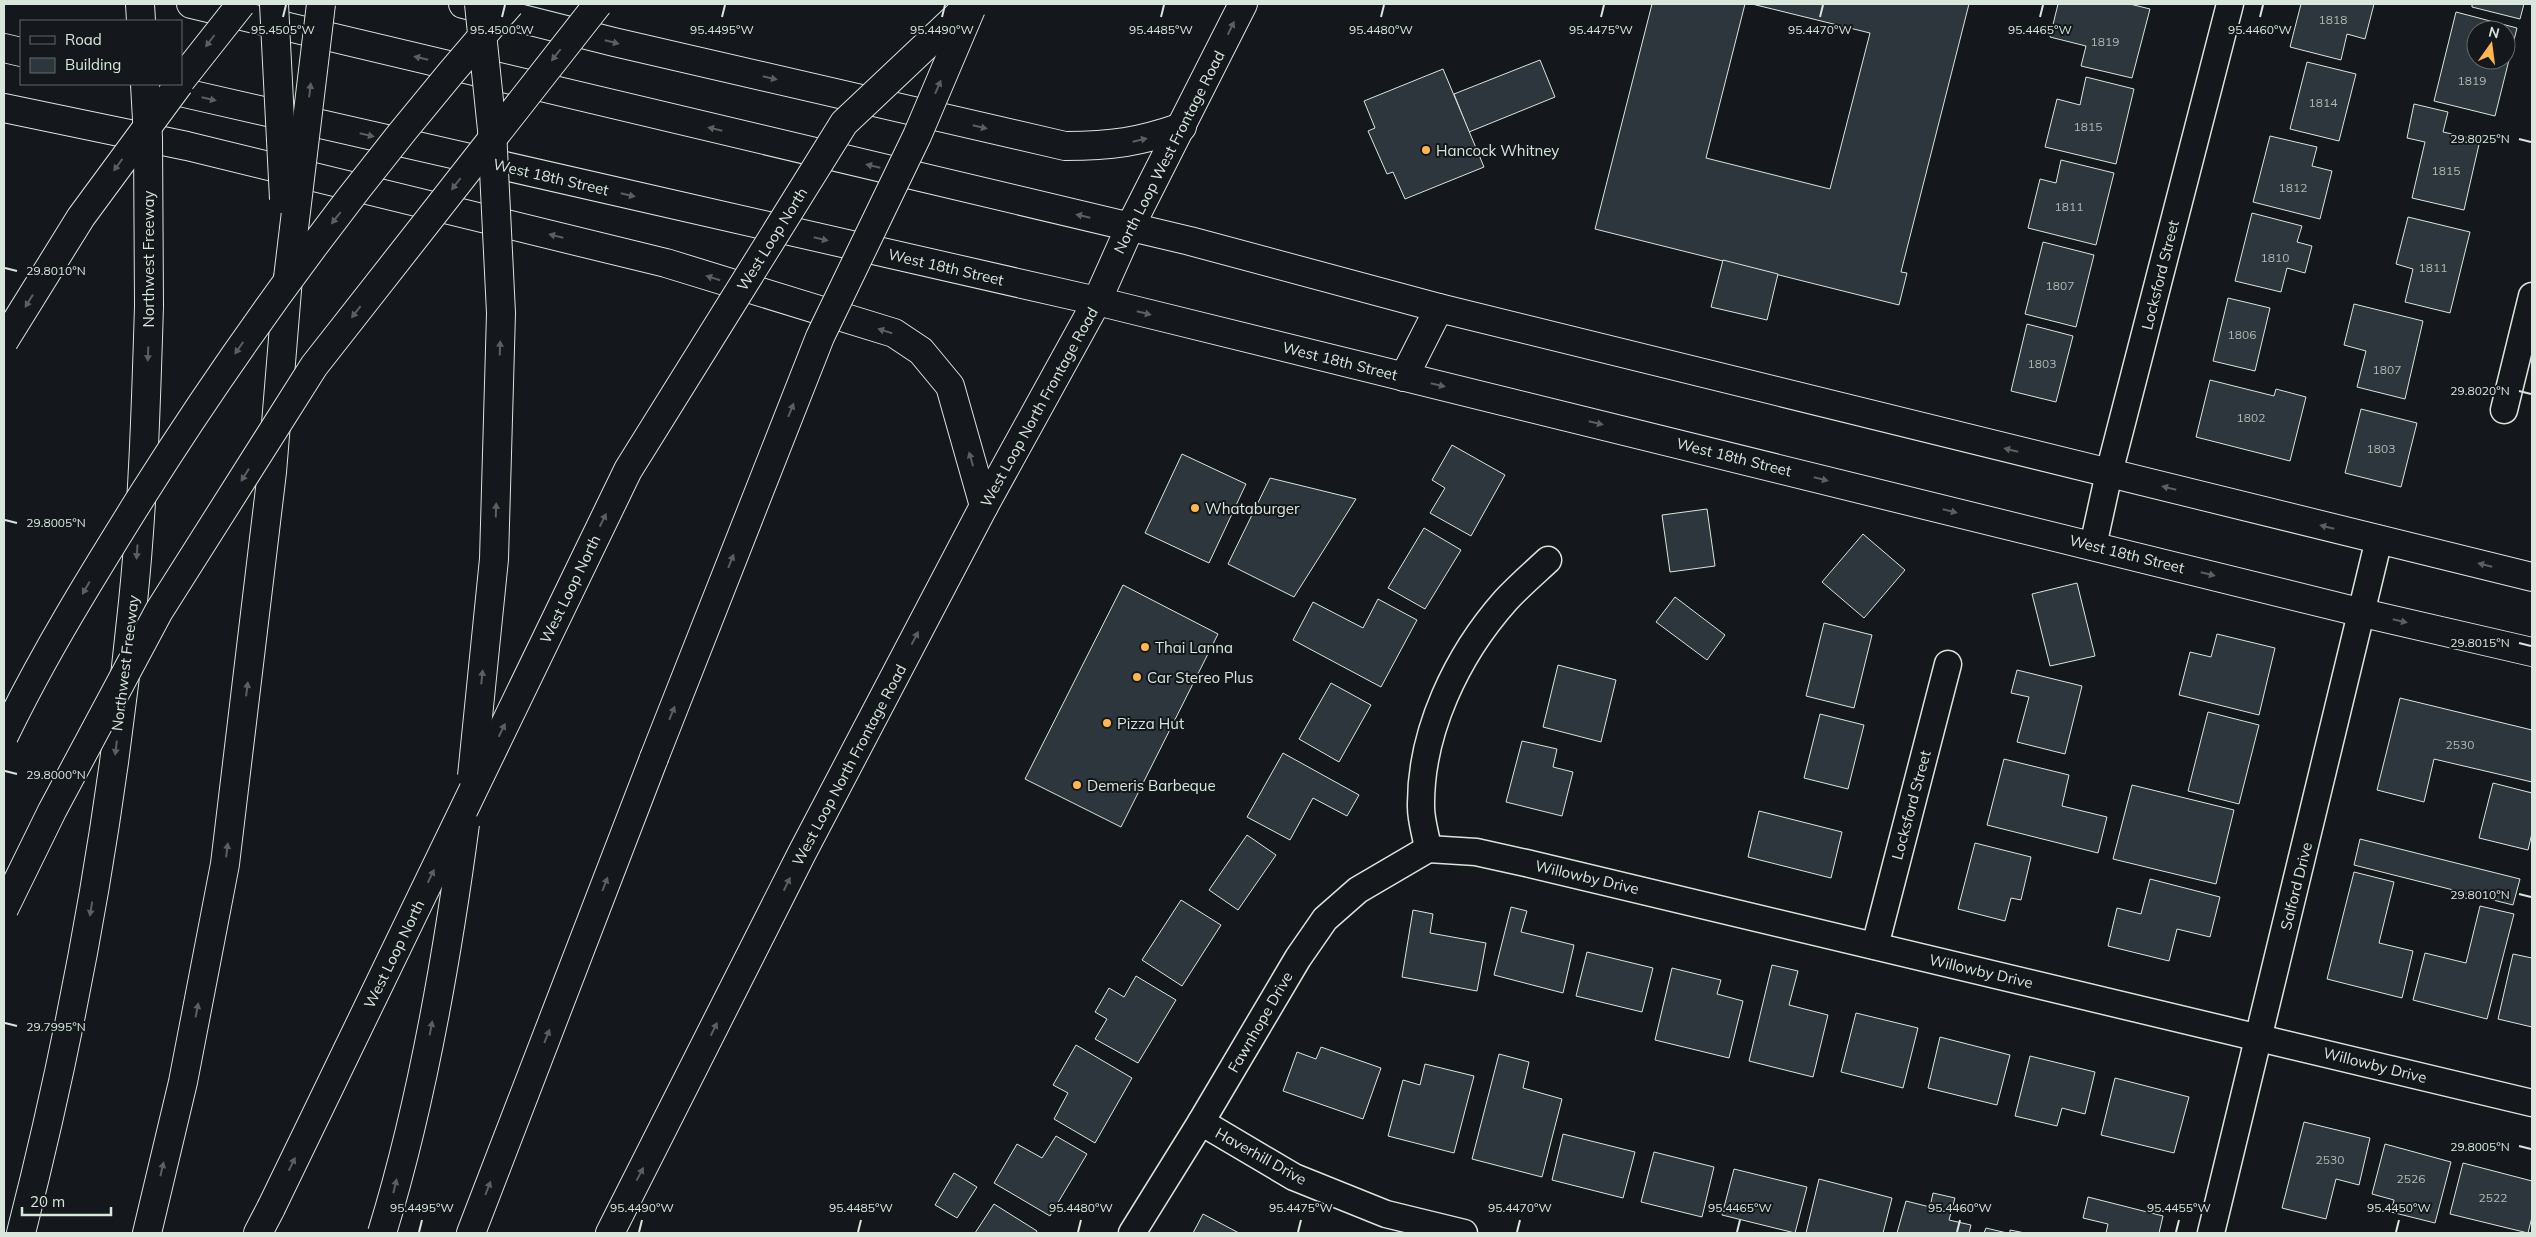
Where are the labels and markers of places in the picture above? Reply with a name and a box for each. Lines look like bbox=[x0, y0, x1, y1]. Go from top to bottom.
place label: Hancock Whitney bbox=[1436, 141, 1559, 160]
marker: Hancock Whitney bbox=[1420, 144, 1432, 156]
place label: Whataburger bbox=[1205, 499, 1300, 518]
marker: Whataburger bbox=[1189, 502, 1201, 514]
place label: Thai Lanna bbox=[1155, 638, 1233, 657]
marker: Thai Lanna bbox=[1139, 641, 1151, 653]
place label: Car Stereo Plus bbox=[1147, 668, 1253, 687]
marker: Car Stereo Plus bbox=[1131, 671, 1143, 683]
place label: Pizza Hut bbox=[1117, 714, 1184, 733]
marker: Pizza Hut bbox=[1101, 717, 1113, 729]
place label: Demeris Barbeque bbox=[1087, 776, 1216, 795]
marker: Demeris Barbeque bbox=[1071, 779, 1083, 791]

